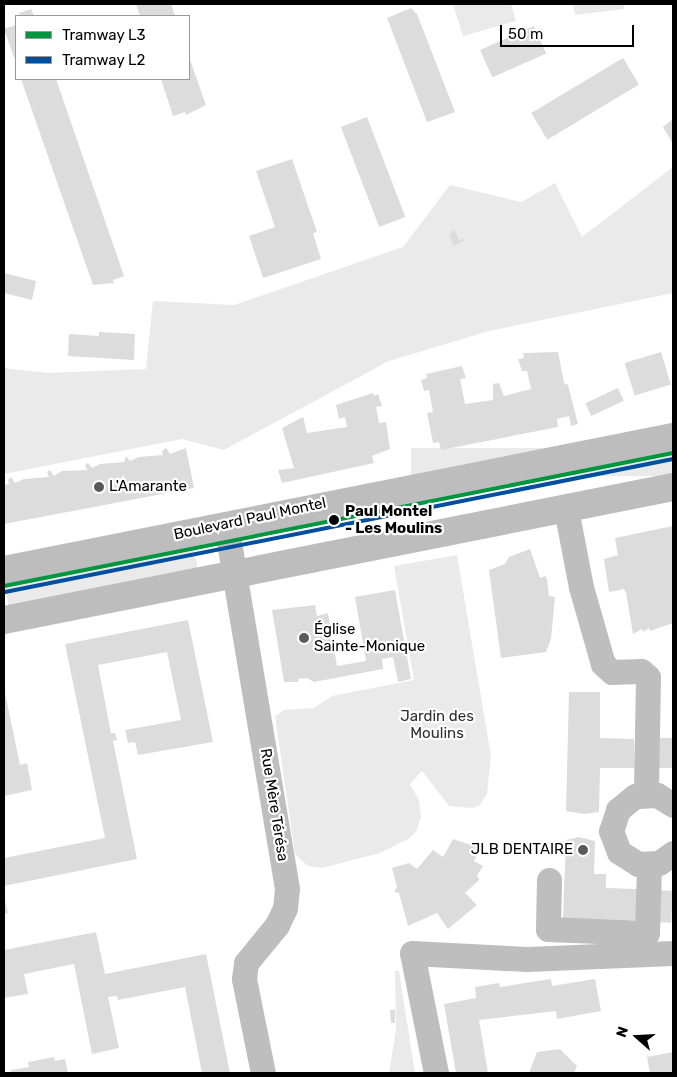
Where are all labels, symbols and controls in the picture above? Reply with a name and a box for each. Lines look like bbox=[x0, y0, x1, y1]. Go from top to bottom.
legend bbox=[15, 15, 190, 80]
scale bar bbox=[502, 15, 636, 47]
text: 50 m bbox=[508, 25, 543, 43]
text: Tramway L3 bbox=[62, 26, 145, 44]
text: Tramway L2 bbox=[62, 51, 145, 69]
place label: L'Amarante bbox=[109, 478, 187, 496]
marker: L'Amarante bbox=[93, 481, 105, 493]
street label: Boulevard Paul Montel bbox=[172, 494, 328, 544]
place label: Paul Montel - Les Moulins bbox=[345, 502, 442, 537]
marker: Paul Montel - Les Moulins bbox=[327, 513, 341, 527]
place label: Église Sainte-Monique bbox=[314, 620, 425, 655]
marker: Église Sainte-Monique bbox=[298, 632, 310, 644]
park label: Jardin des Moulins bbox=[400, 707, 474, 742]
street label: Rue Mère Térésa bbox=[256, 747, 292, 863]
place label: JLB DENTAIRE bbox=[471, 841, 573, 859]
marker: JLB DENTAIRE bbox=[577, 844, 589, 856]
north arrow bbox=[612, 1012, 662, 1062]
text: N bbox=[613, 1024, 632, 1039]

